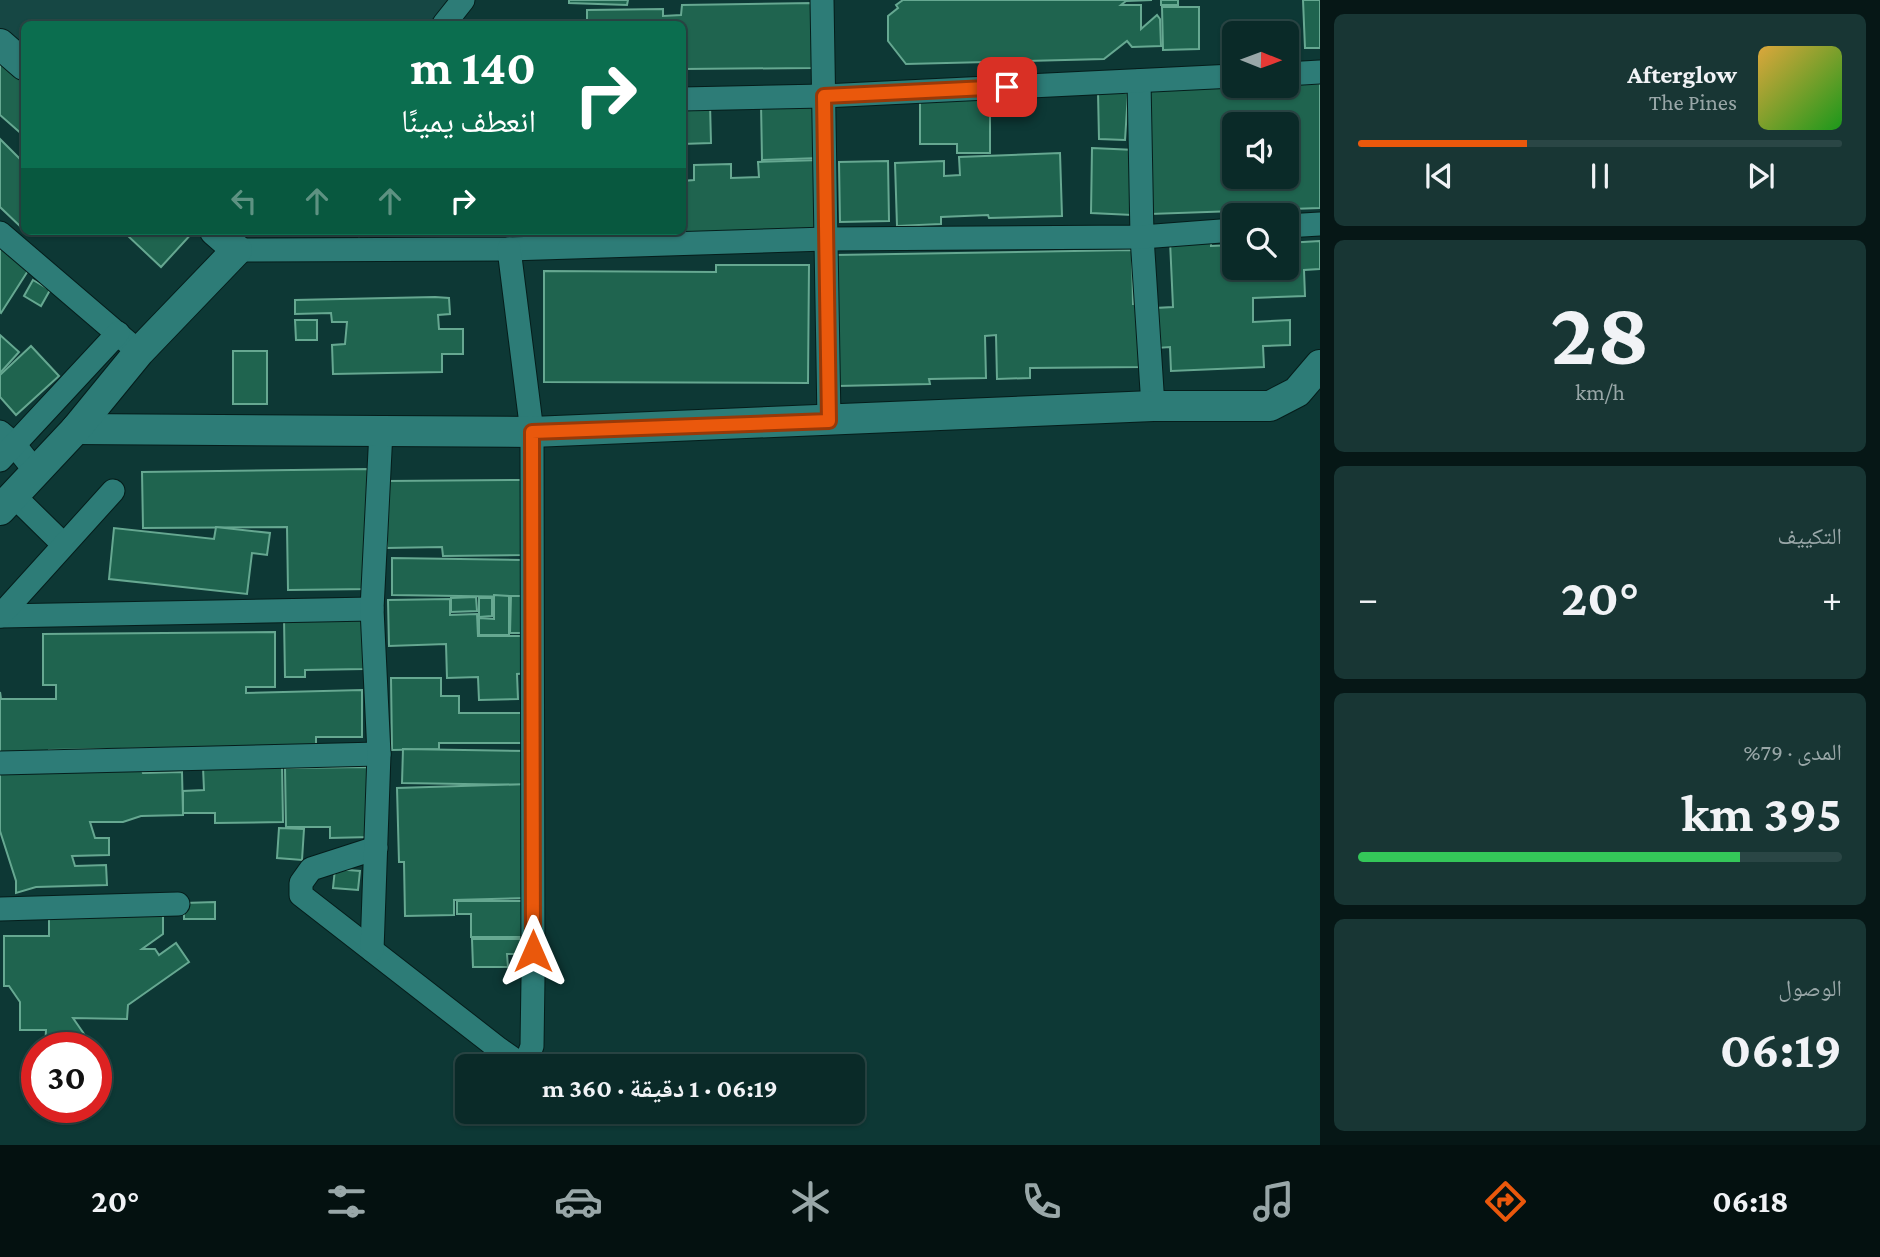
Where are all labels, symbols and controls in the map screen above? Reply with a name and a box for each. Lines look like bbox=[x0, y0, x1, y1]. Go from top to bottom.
north arrow bbox=[1222, 21, 1298, 98]
map controls bbox=[1222, 21, 1299, 280]
text: 140 m bbox=[411, 40, 536, 95]
icon: right bbox=[560, 49, 651, 140]
pin bbox=[977, 57, 1037, 117]
text: Afterglow bbox=[1627, 60, 1737, 89]
icon: arrive bbox=[988, 68, 1026, 106]
text: The Pines bbox=[1649, 89, 1737, 115]
text: انعطف يمينًا bbox=[401, 103, 536, 139]
button: sound bbox=[1222, 112, 1299, 189]
icon: previous bbox=[1420, 157, 1458, 195]
icon: pause bbox=[1581, 157, 1619, 195]
icon: next bbox=[1742, 157, 1780, 195]
icon: left bbox=[225, 182, 263, 220]
icon: ahead bbox=[298, 182, 336, 220]
icon: ahead bbox=[371, 182, 409, 220]
icon: right bbox=[444, 182, 482, 220]
button: search bbox=[1222, 203, 1299, 280]
text: 28 bbox=[1550, 282, 1650, 384]
text: km/h bbox=[1575, 379, 1625, 405]
text: التكييف bbox=[1777, 523, 1842, 549]
text: 20° bbox=[1561, 568, 1639, 626]
text: − bbox=[1358, 577, 1378, 619]
text: + bbox=[1822, 577, 1842, 619]
text: المدى · 79% bbox=[1744, 739, 1842, 765]
text: 395 km bbox=[1681, 784, 1842, 842]
position arrow bbox=[496, 914, 570, 988]
text: الوصول bbox=[1778, 975, 1842, 1001]
text: 06:19 bbox=[1720, 1020, 1842, 1078]
speed limit sign: 30 bbox=[21, 1032, 112, 1123]
text: 06:19 · 1 دقيقة · 360 m bbox=[542, 1074, 778, 1103]
icon: filters bbox=[322, 1177, 371, 1226]
icon: car bbox=[554, 1177, 603, 1226]
icon: climate bbox=[786, 1177, 835, 1226]
icon: phone bbox=[1017, 1177, 1066, 1226]
icon: music bbox=[1249, 1177, 1298, 1226]
icon: directions bbox=[1481, 1177, 1530, 1226]
text: 20° bbox=[91, 1183, 140, 1219]
text: 06:18 bbox=[1712, 1183, 1789, 1219]

